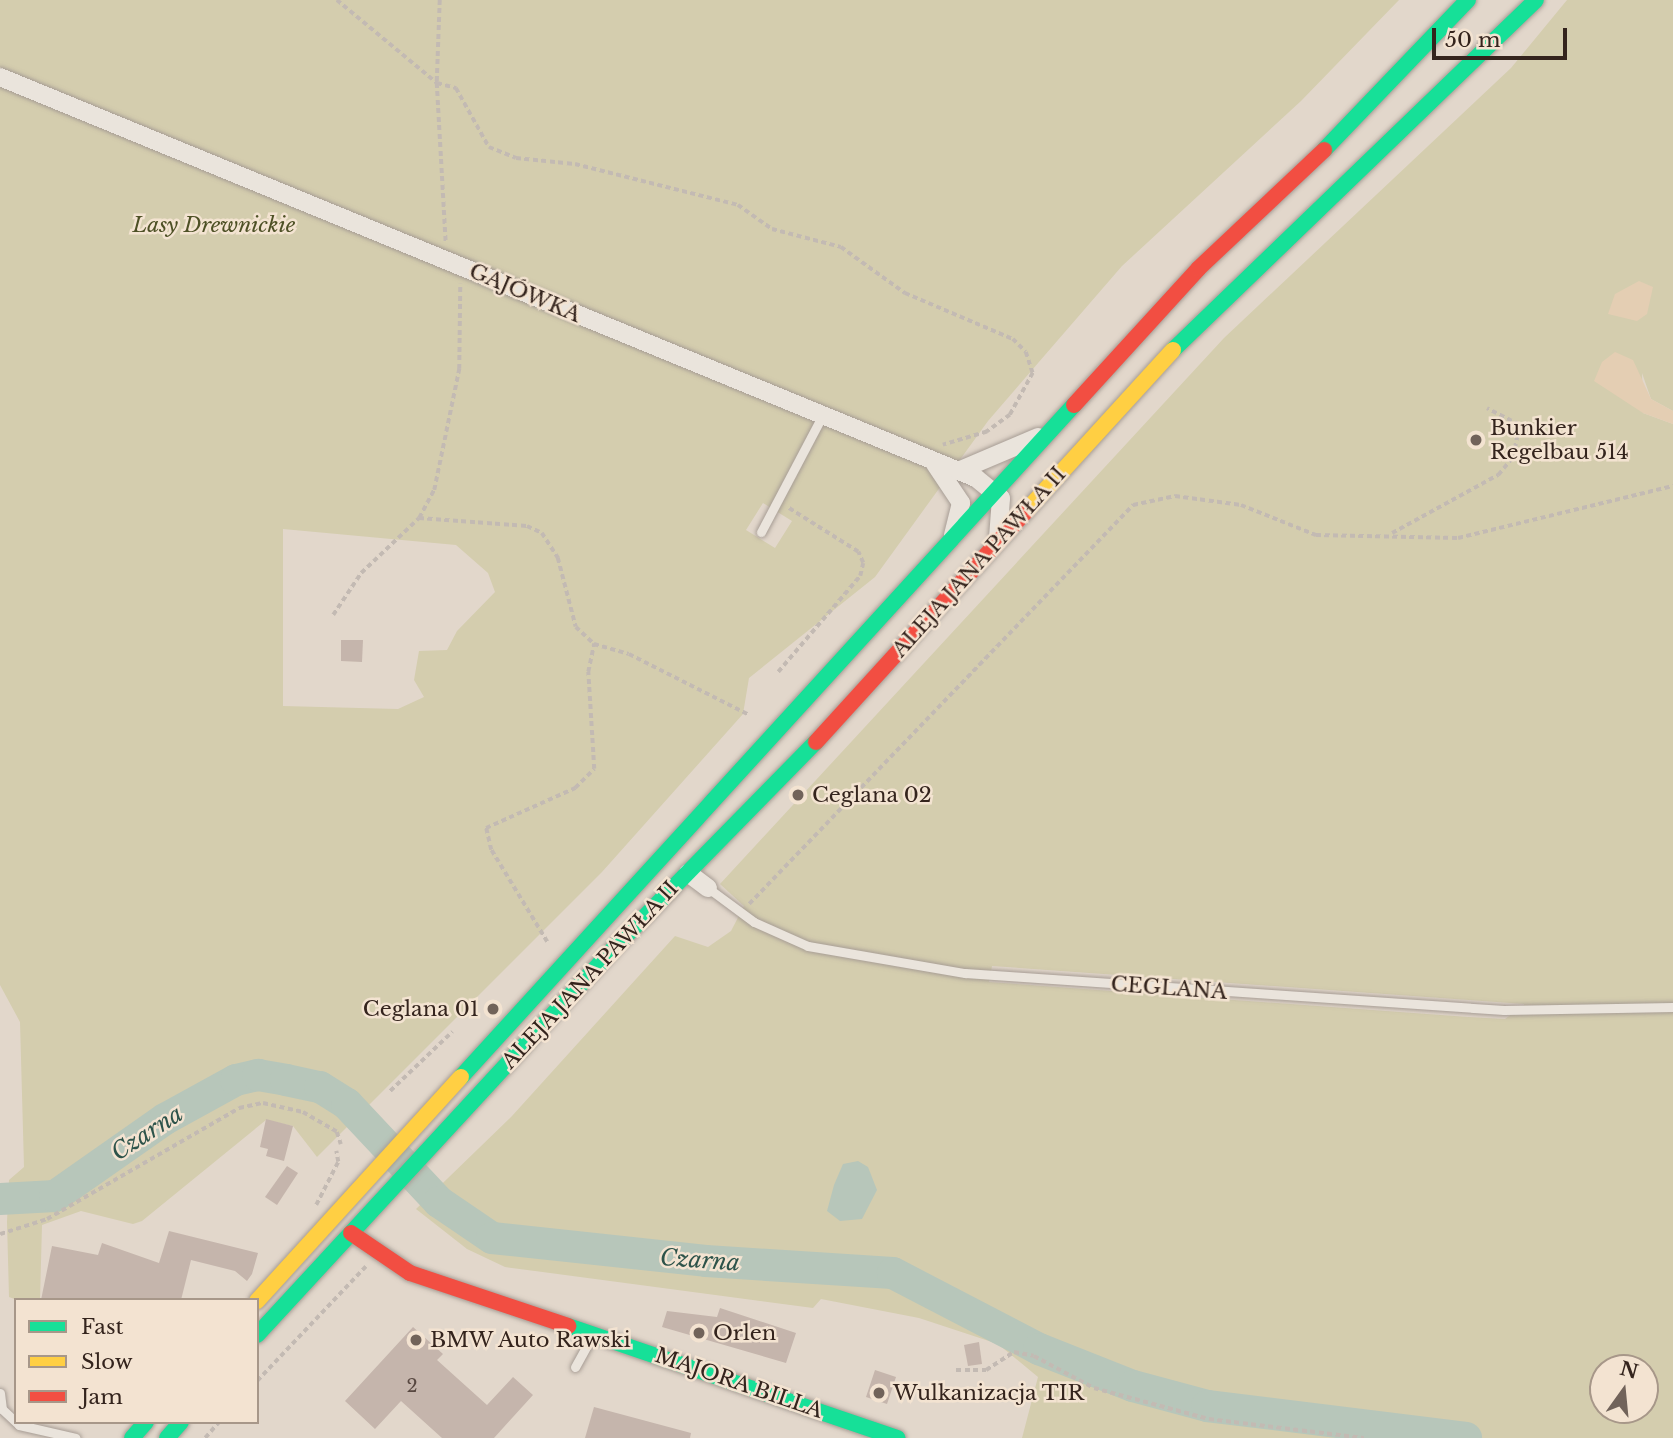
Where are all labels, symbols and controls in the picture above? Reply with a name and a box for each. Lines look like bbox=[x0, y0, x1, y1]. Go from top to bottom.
scale bar bbox=[1435, 14, 1570, 58]
text: 50 m bbox=[1445, 27, 1500, 53]
park label: Lasy Drewnickie bbox=[133, 212, 295, 238]
street label: GAJÓWKA bbox=[465, 258, 585, 328]
place label: Bunkier Regelbau 514 bbox=[1490, 415, 1629, 465]
marker: Bunkier Regelbau 514 bbox=[1468, 432, 1484, 448]
street label: ALEJA JANA PAWŁA II bbox=[886, 461, 1072, 663]
place label: Ceglana 02 bbox=[812, 782, 932, 808]
marker: Ceglana 02 bbox=[790, 787, 806, 803]
street label: ALEJA JANA PAWŁA II bbox=[496, 875, 684, 1075]
street label: CEGLANA bbox=[1110, 971, 1228, 1005]
place label: Ceglana 01 bbox=[363, 996, 479, 1022]
marker: Ceglana 01 bbox=[485, 1001, 501, 1017]
water label: Czarna bbox=[106, 1100, 188, 1166]
water label: Czarna bbox=[659, 1243, 741, 1277]
legend bbox=[14, 1298, 259, 1424]
text: Fast bbox=[81, 1314, 123, 1340]
place label: Orlen bbox=[713, 1320, 776, 1346]
marker: Orlen bbox=[691, 1325, 707, 1341]
place label: BMW Auto Rawski bbox=[430, 1327, 632, 1353]
marker: BMW Auto Rawski bbox=[408, 1332, 424, 1348]
street label: MAJORA BILLA bbox=[651, 1342, 827, 1424]
text: Slow bbox=[81, 1349, 133, 1375]
north arrow bbox=[1589, 1354, 1659, 1424]
text: N bbox=[1617, 1357, 1641, 1384]
house number: 2 bbox=[406, 1375, 418, 1397]
place label: Wulkanizacja TIR bbox=[893, 1380, 1085, 1406]
text: Jam bbox=[81, 1384, 123, 1410]
marker: Wulkanizacja TIR bbox=[871, 1385, 887, 1401]

